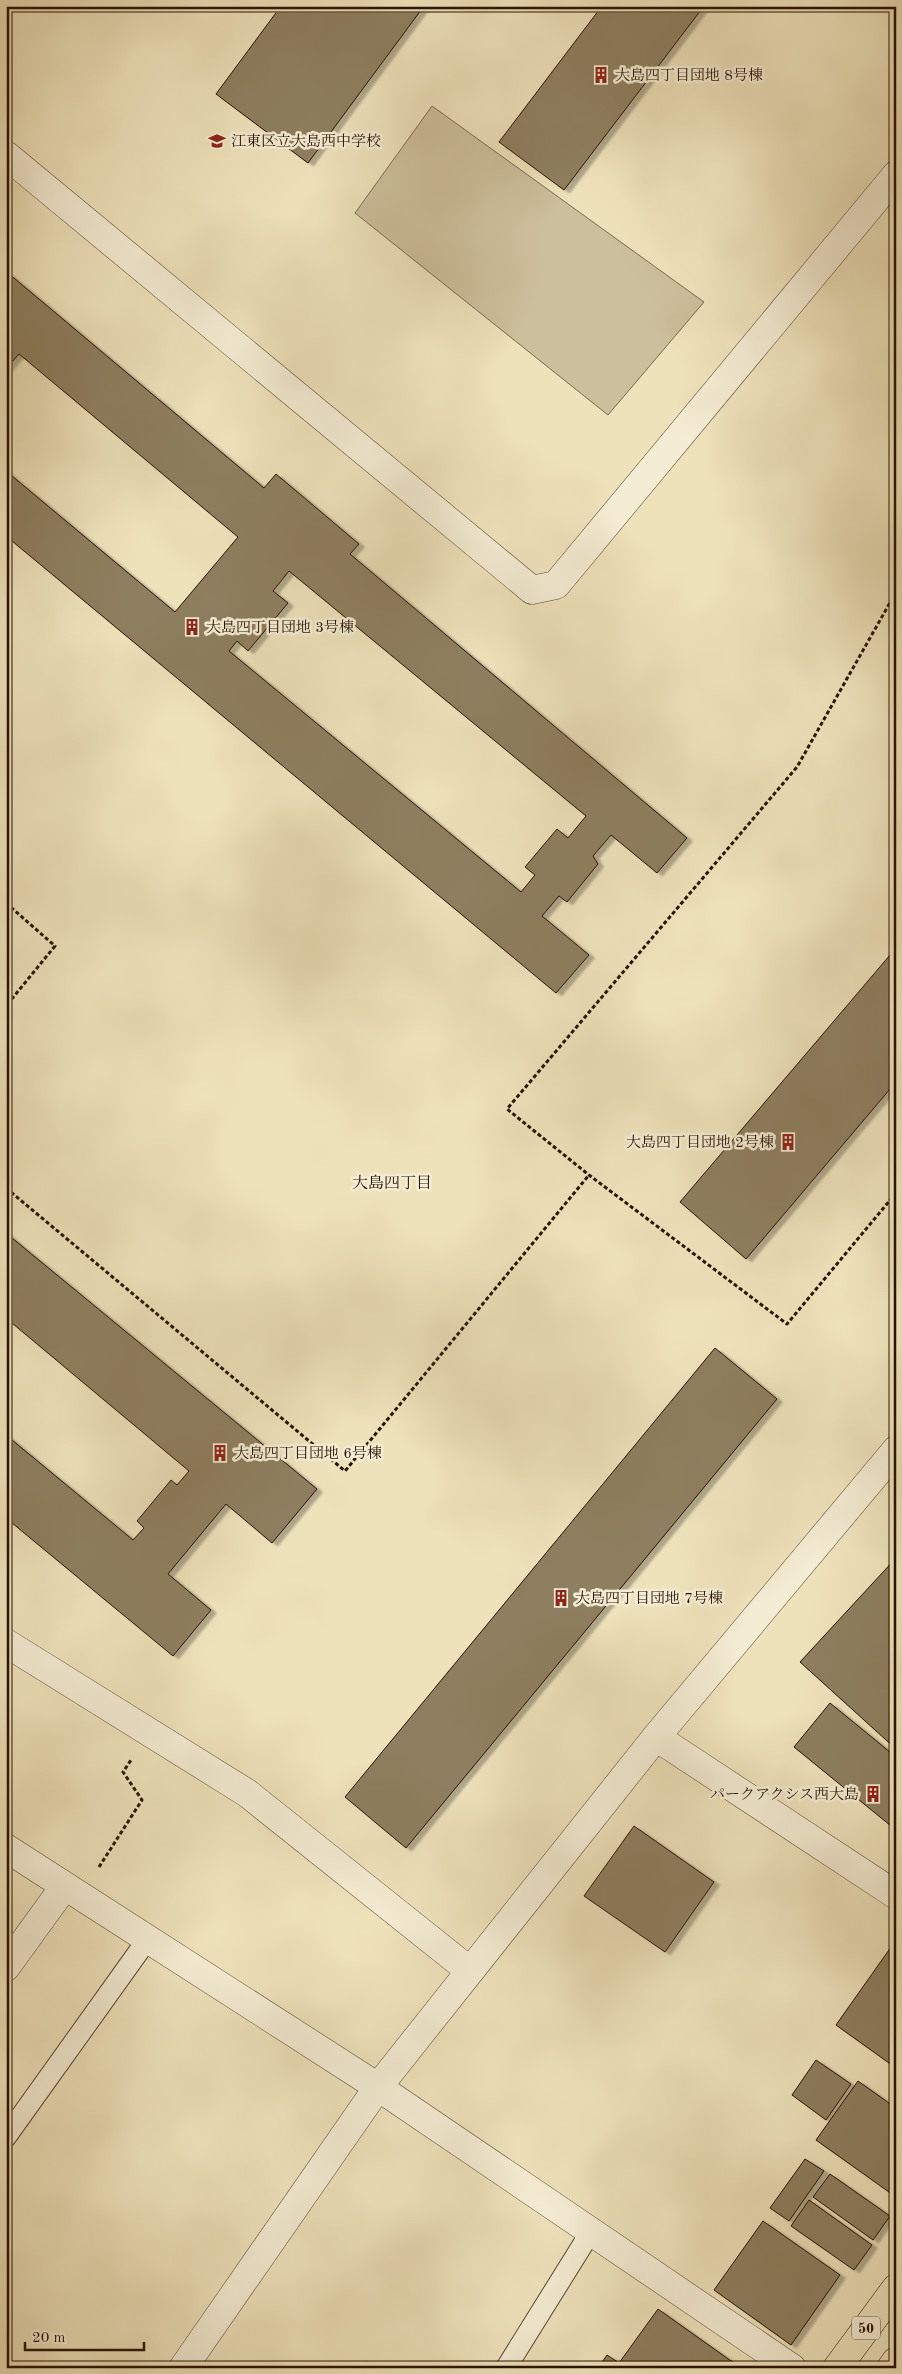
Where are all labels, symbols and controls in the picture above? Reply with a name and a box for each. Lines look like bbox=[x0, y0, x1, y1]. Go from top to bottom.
building icon: 大島四丁目団地 8号棟 bbox=[591, 65, 611, 85]
place label: 大島四丁目団地 8号棟 bbox=[615, 67, 763, 84]
school or university icon: 江東区立大島西中学校 bbox=[207, 131, 227, 151]
place label: 江東区立大島西中学校 bbox=[231, 133, 381, 150]
building icon: 大島四丁目団地 3号棟 bbox=[182, 617, 202, 637]
place label: 大島四丁目団地 3号棟 bbox=[206, 619, 354, 636]
building icon: 大島四丁目団地 2号棟 bbox=[778, 1132, 798, 1152]
place label: 大島四丁目団地 2号棟 bbox=[626, 1134, 774, 1151]
district label: 大島四丁目 bbox=[352, 1174, 432, 1192]
building icon: 大島四丁目団地 6号棟 bbox=[210, 1443, 230, 1463]
place label: 大島四丁目団地 6号棟 bbox=[234, 1445, 382, 1462]
building icon: 大島四丁目団地 7号棟 bbox=[551, 1588, 571, 1608]
place label: 大島四丁目団地 7号棟 bbox=[575, 1590, 723, 1607]
building icon: パークアクシス西大島 bbox=[863, 1784, 883, 1804]
place label: パークアクシス西大島 bbox=[710, 1786, 859, 1803]
road number: 50 bbox=[852, 2316, 880, 2340]
scale bar bbox=[25, 2319, 144, 2351]
text: 20 m bbox=[32, 2331, 66, 2346]

